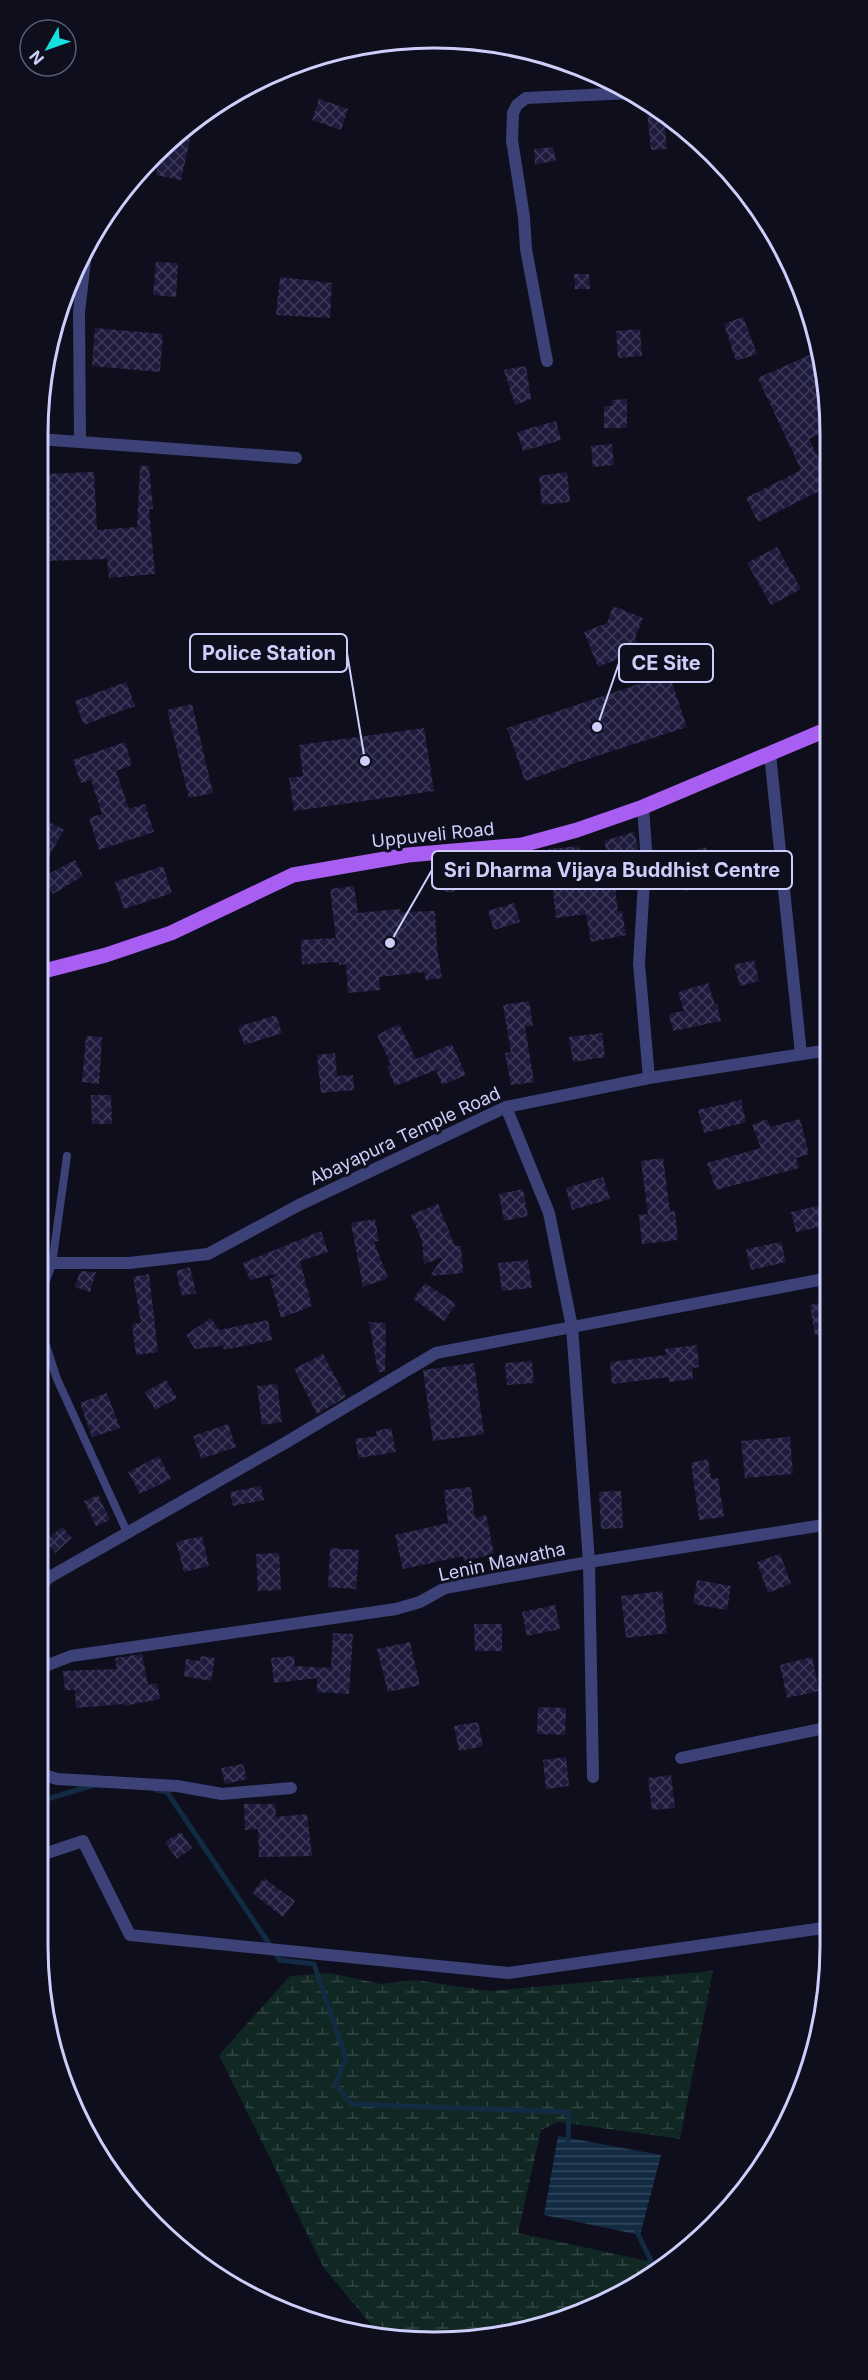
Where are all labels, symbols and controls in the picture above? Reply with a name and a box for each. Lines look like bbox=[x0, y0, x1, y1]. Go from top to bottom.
north arrow bbox=[18, 18, 78, 78]
text: N bbox=[25, 47, 48, 69]
callout: Police Station bbox=[190, 634, 347, 672]
text: Police Station bbox=[202, 641, 336, 665]
callout: CE Site bbox=[619, 644, 713, 682]
text: CE Site bbox=[631, 651, 701, 675]
street label: Uppuveli Road bbox=[370, 818, 495, 851]
callout: Sri Dharma Vijaya Buddhist Centre bbox=[432, 851, 792, 889]
text: Sri Dharma Vijaya Buddhist Centre bbox=[444, 858, 780, 882]
street label: Abayapura Temple Road bbox=[306, 1082, 504, 1189]
street label: Lenin Mawatha bbox=[437, 1538, 567, 1585]

